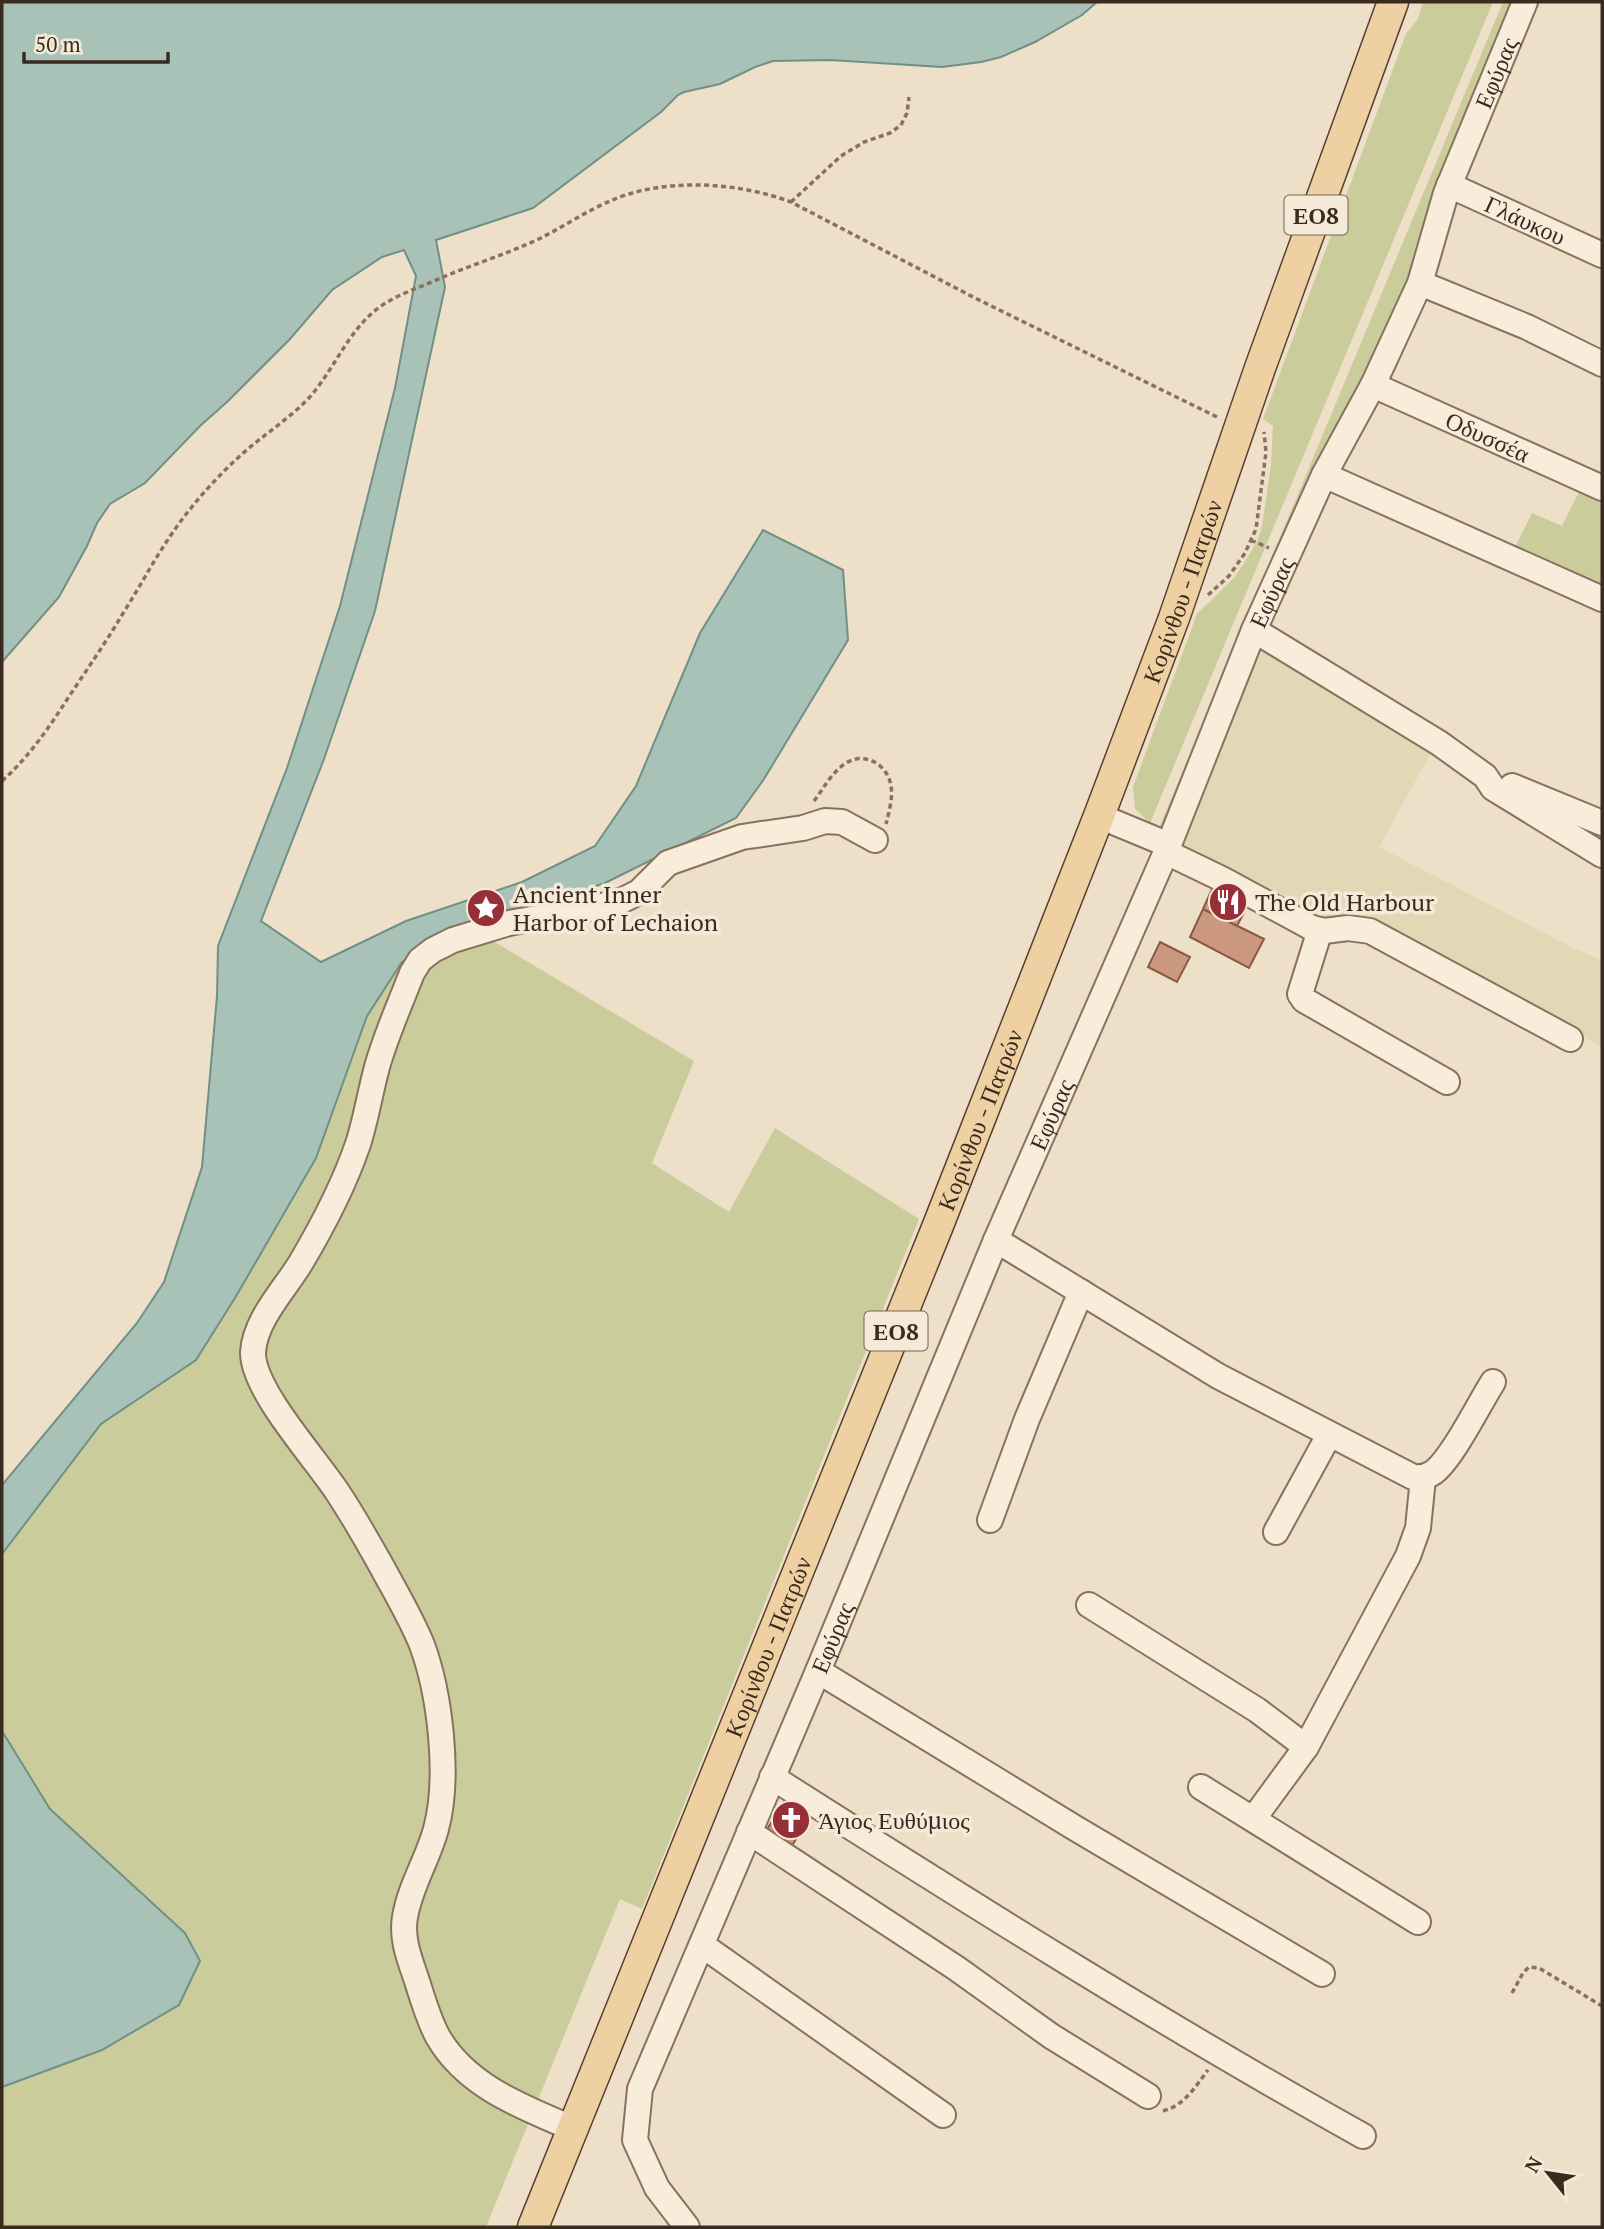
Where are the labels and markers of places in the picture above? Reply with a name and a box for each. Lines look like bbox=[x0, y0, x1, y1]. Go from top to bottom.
place label: Ancient Inner Harbor of Lechaion bbox=[513, 878, 718, 938]
restaurant icon: The Old Harbour bbox=[1207, 881, 1249, 923]
place label: The Old Harbour bbox=[1255, 886, 1435, 918]
place icon: Ancient Inner Harbor of Lechaion bbox=[465, 887, 507, 929]
church icon: Άγιος Ευθύμιος bbox=[770, 1799, 812, 1841]
place label: Άγιος Ευθύμιος bbox=[818, 1804, 970, 1836]

